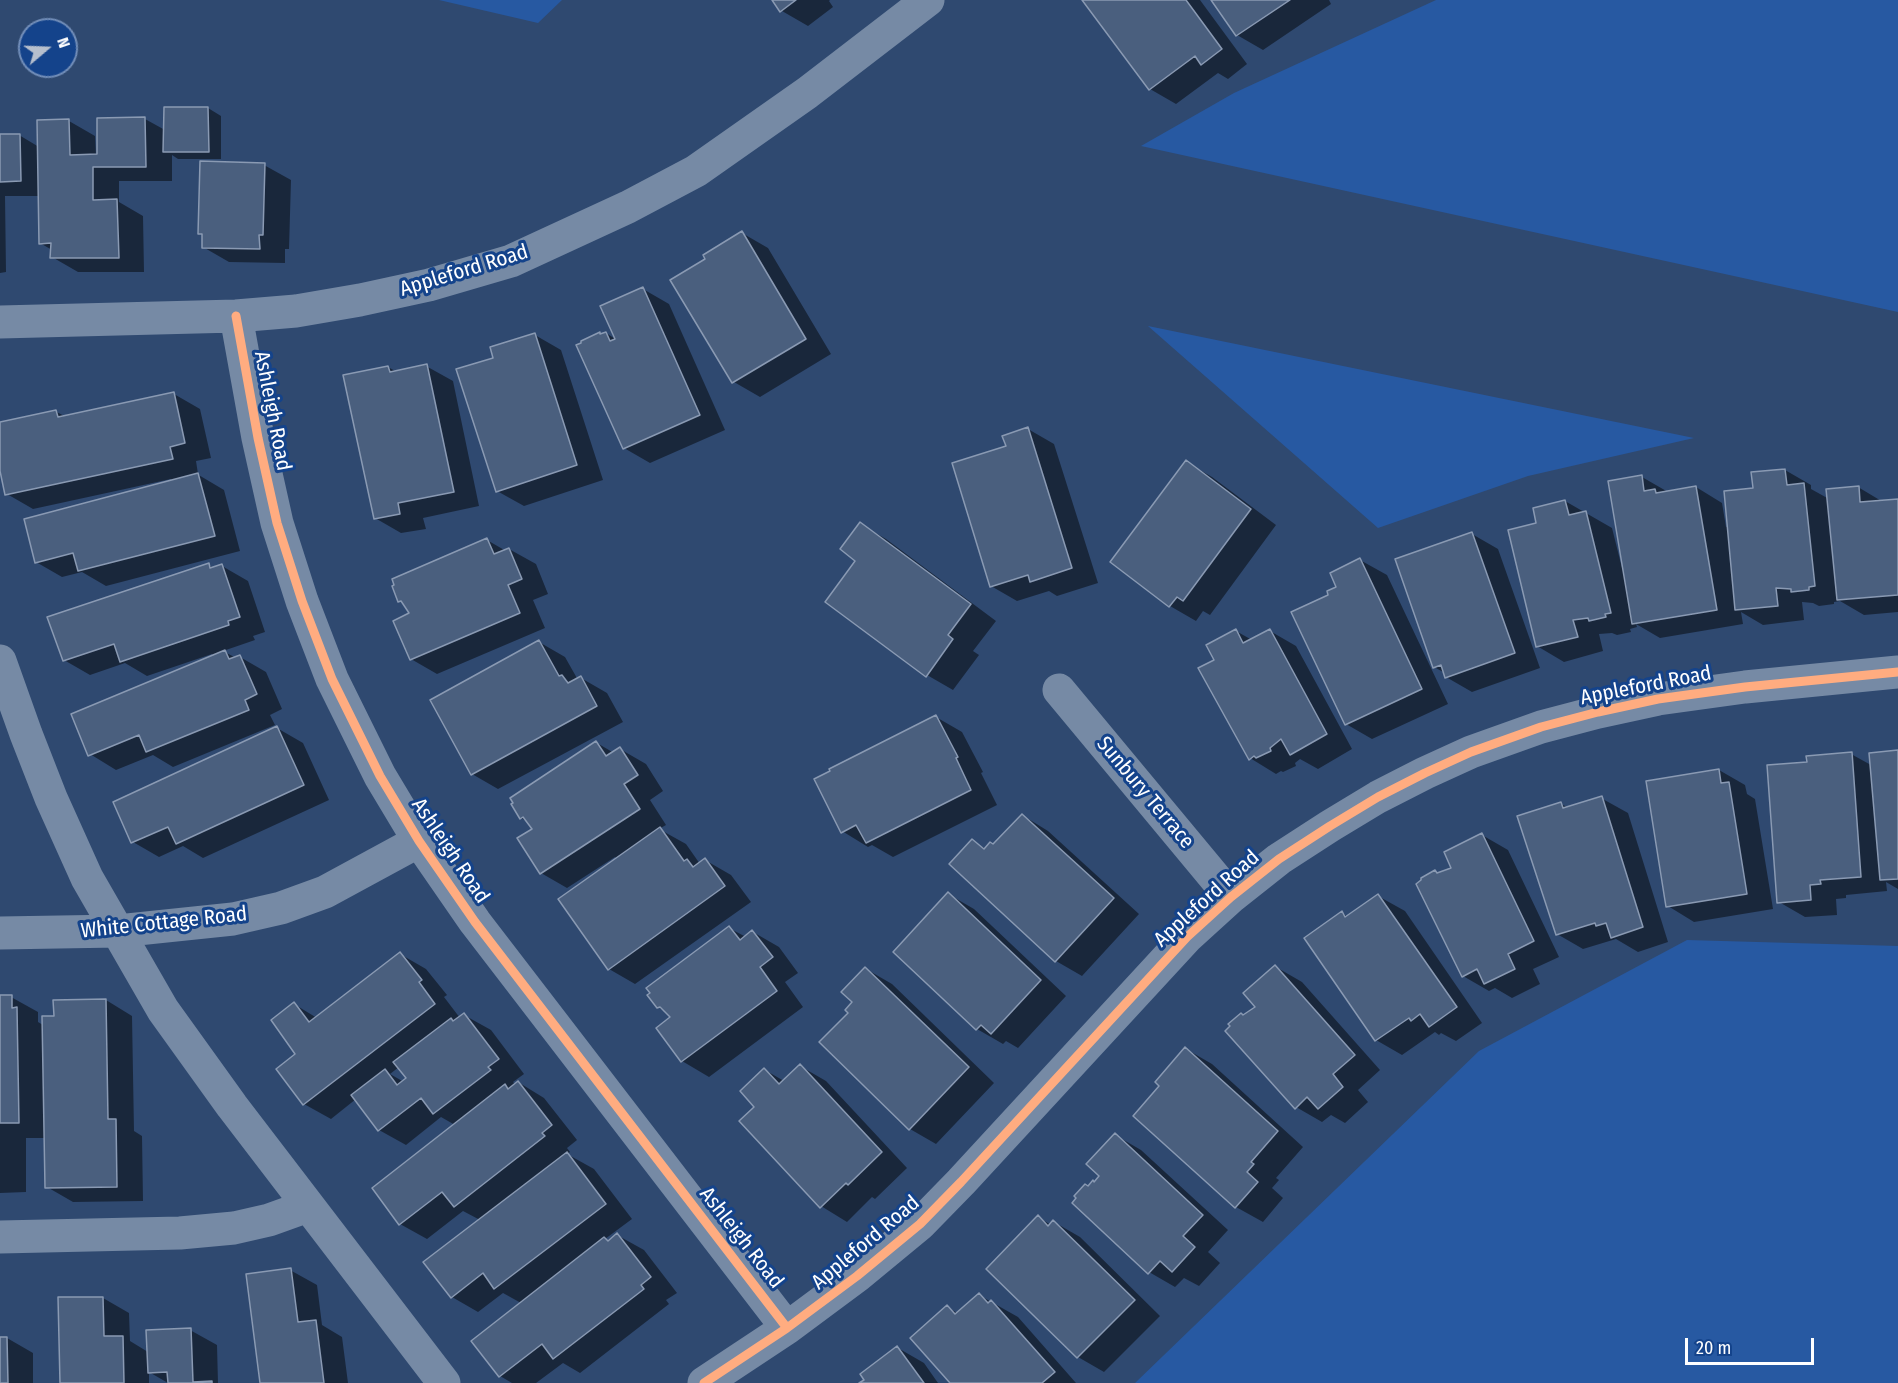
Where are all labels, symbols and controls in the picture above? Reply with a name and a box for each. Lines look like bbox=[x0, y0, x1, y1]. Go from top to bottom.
north arrow bbox=[18, 18, 78, 78]
text: N bbox=[53, 35, 74, 50]
street label: Appleford Road bbox=[397, 240, 531, 302]
street label: Ashleigh Road bbox=[248, 349, 296, 473]
street label: Appleford Road bbox=[1578, 661, 1714, 711]
street label: Sunbury Terrace bbox=[1091, 732, 1199, 854]
street label: Ashleigh Road bbox=[406, 794, 494, 908]
street label: Appleford Road bbox=[1149, 845, 1265, 953]
street label: White Cottage Road bbox=[79, 902, 249, 944]
street label: Ashleigh Road bbox=[694, 1182, 788, 1294]
street label: Appleford Road bbox=[807, 1191, 925, 1295]
scale bar bbox=[1688, 1326, 1817, 1364]
text: 20 m bbox=[1696, 1337, 1731, 1359]

